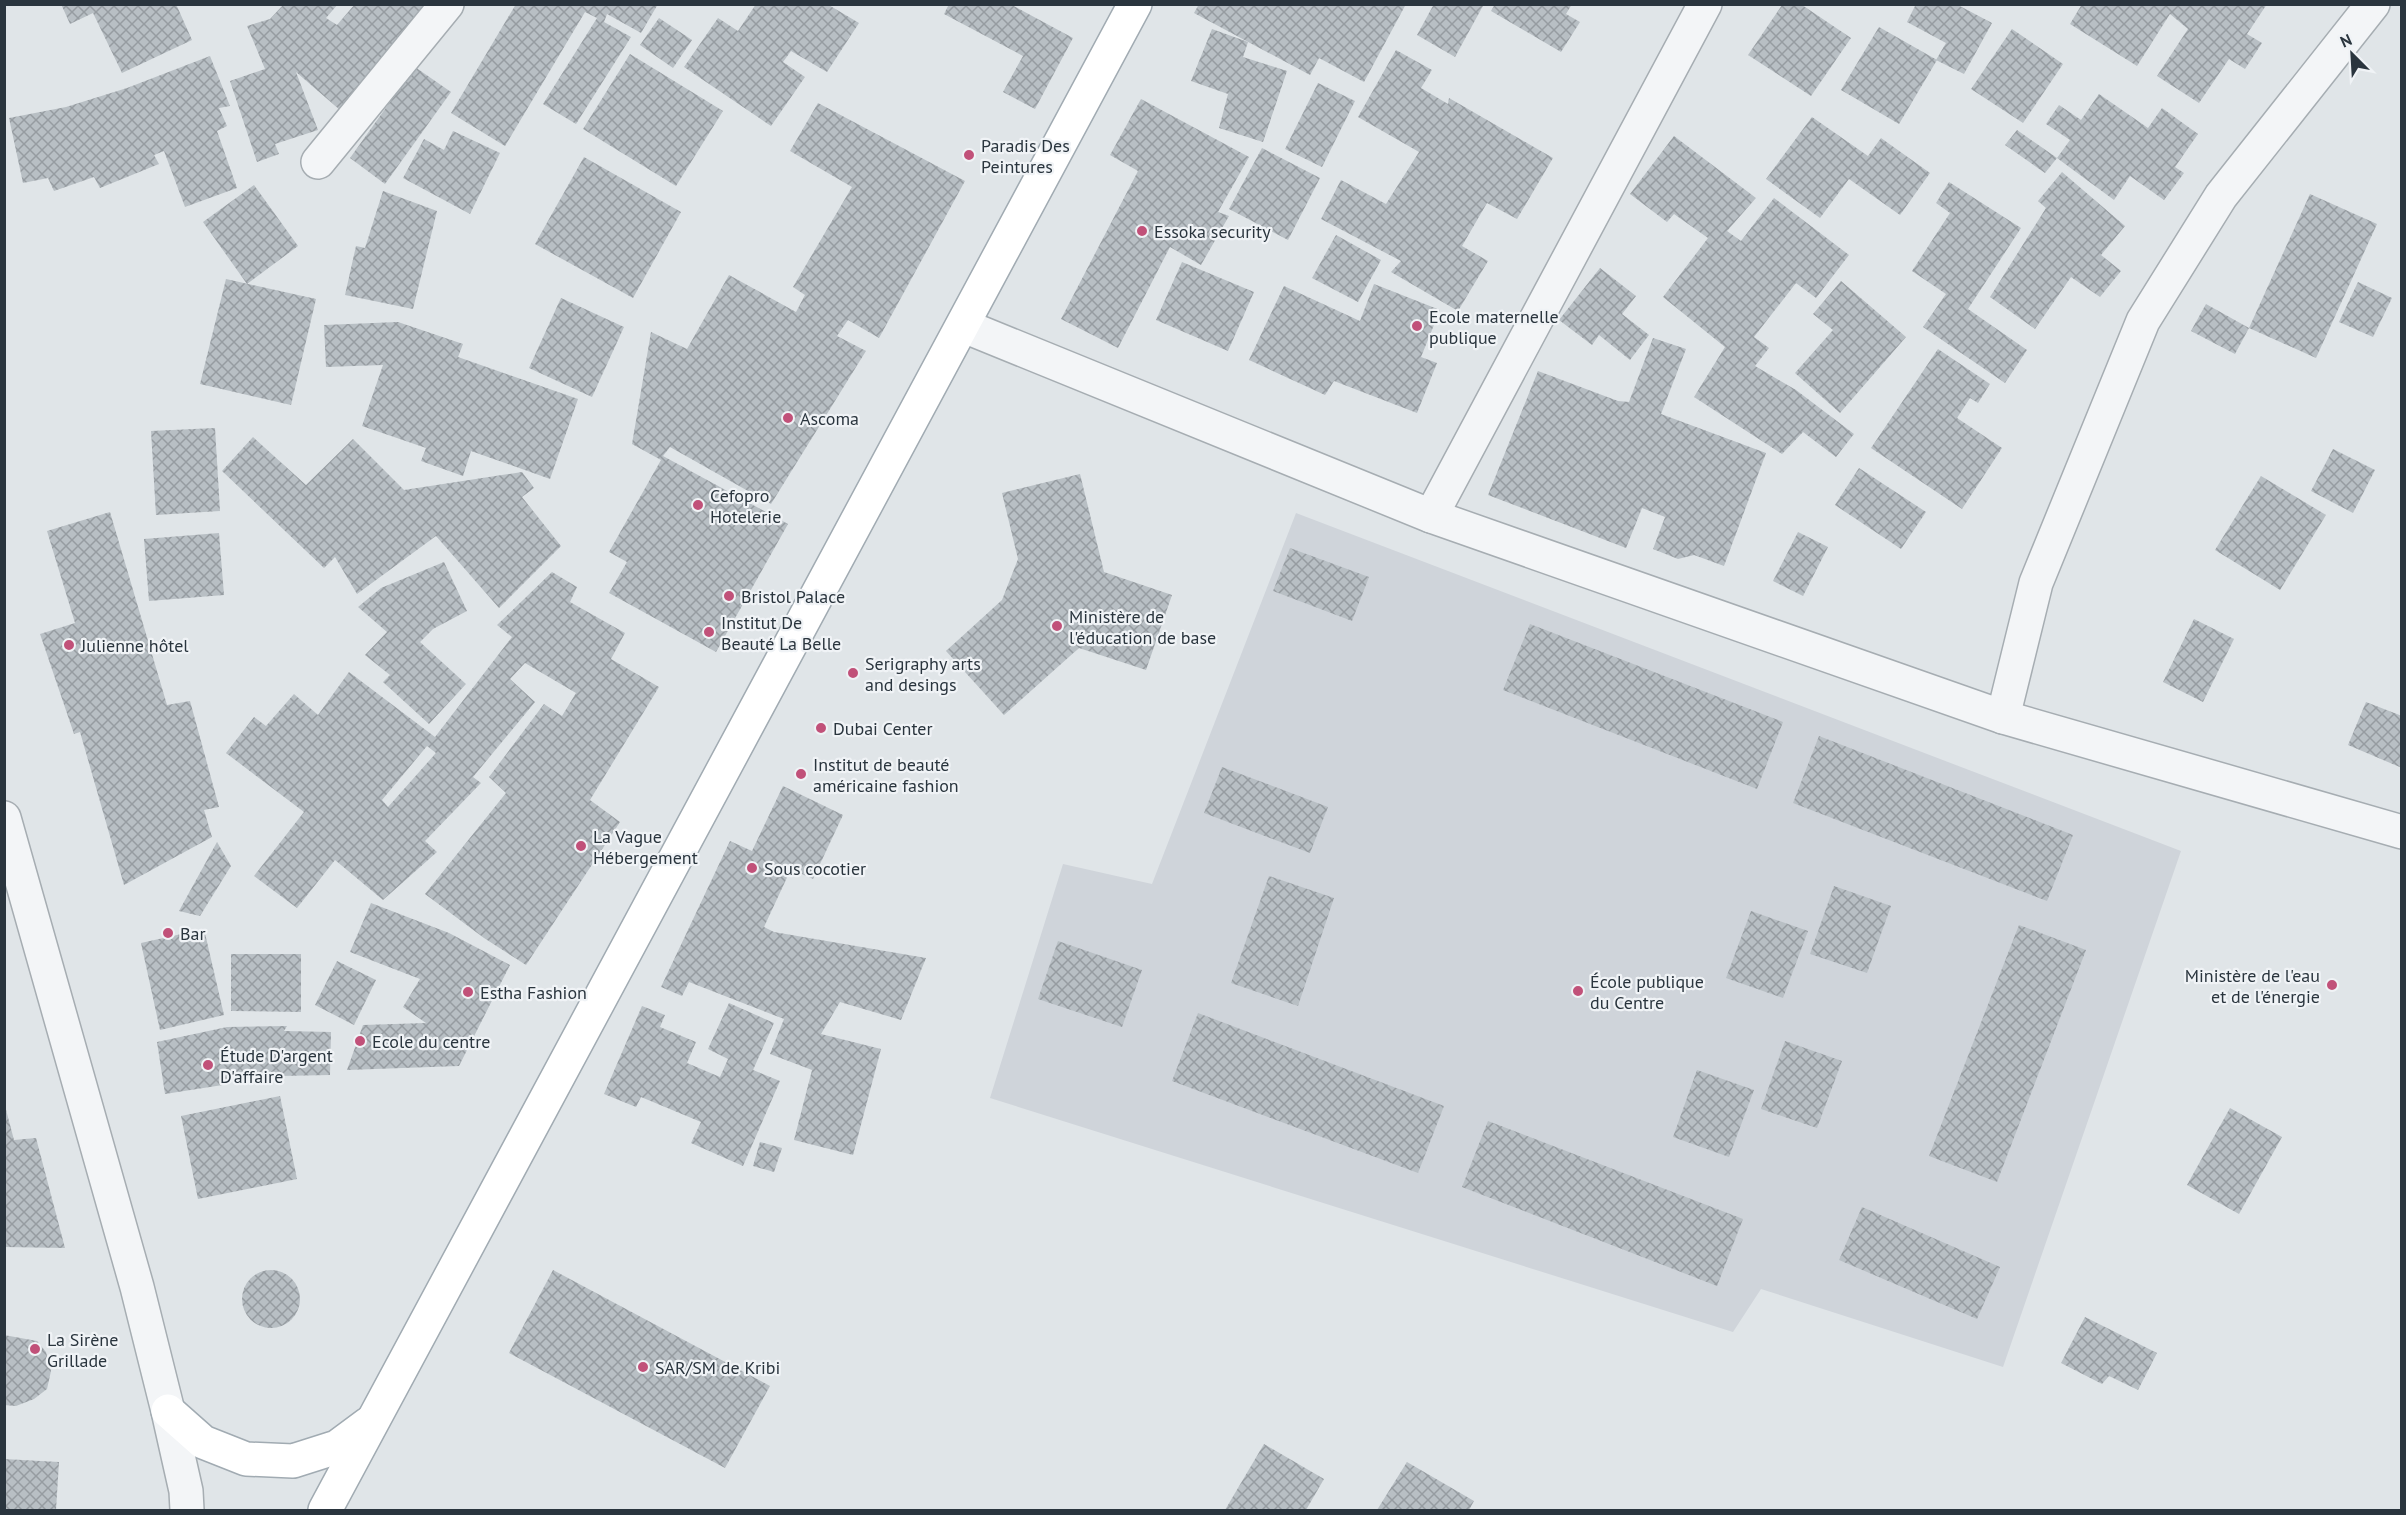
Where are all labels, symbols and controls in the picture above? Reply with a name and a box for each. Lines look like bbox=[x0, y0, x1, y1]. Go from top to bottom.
north arrow bbox=[2322, 24, 2382, 84]
text: N bbox=[2337, 29, 2355, 52]
place label: Paradis Des Peintures bbox=[981, 134, 1070, 178]
marker: Paradis Des Peintures bbox=[962, 148, 976, 162]
place label: Essoka security bbox=[1154, 220, 1271, 243]
marker: Essoka security bbox=[1135, 224, 1149, 238]
place label: Ecole maternelle publique bbox=[1429, 305, 1559, 349]
marker: Ecole maternelle publique bbox=[1410, 319, 1424, 333]
place label: Ascoma bbox=[800, 407, 859, 430]
marker: Ascoma bbox=[781, 411, 795, 425]
place label: Cefopro Hotelerie bbox=[710, 484, 781, 528]
marker: Cefopro Hotelerie bbox=[691, 498, 705, 512]
place label: Bristol Palace bbox=[741, 585, 845, 608]
marker: Bristol Palace bbox=[722, 589, 736, 603]
place label: Ministère de l'éducation de base bbox=[1069, 605, 1216, 649]
place label: Institut De Beauté La Belle bbox=[721, 611, 841, 655]
marker: Ministère de l'éducation de base bbox=[1050, 619, 1064, 633]
marker: Institut De Beauté La Belle bbox=[702, 625, 716, 639]
place label: Julienne hôtel bbox=[80, 634, 189, 657]
marker: Julienne hôtel bbox=[62, 638, 76, 652]
place label: Serigraphy arts and desings bbox=[865, 652, 981, 696]
marker: Serigraphy arts and desings bbox=[846, 666, 860, 680]
place label: Dubai Center bbox=[833, 717, 933, 740]
marker: Dubai Center bbox=[814, 721, 828, 735]
place label: Institut de beauté américaine fashion bbox=[813, 753, 959, 797]
marker: Institut de beauté américaine fashion bbox=[794, 767, 808, 781]
place label: La Vague Hébergement bbox=[593, 825, 698, 869]
marker: La Vague Hébergement bbox=[574, 839, 588, 853]
place label: Sous cocotier bbox=[764, 857, 866, 880]
marker: Sous cocotier bbox=[745, 861, 759, 875]
place label: Bar bbox=[180, 922, 206, 945]
marker: Bar bbox=[161, 926, 175, 940]
place label: Ministère de l'eau et de l'énergie bbox=[2185, 964, 2320, 1008]
place label: École publique du Centre bbox=[1590, 970, 1704, 1014]
marker: Ministère de l'eau et de l'énergie bbox=[2325, 978, 2339, 992]
place label: Estha Fashion bbox=[480, 981, 587, 1004]
marker: École publique du Centre bbox=[1571, 984, 1585, 998]
marker: Estha Fashion bbox=[461, 985, 475, 999]
place label: Ecole du centre bbox=[372, 1030, 490, 1053]
marker: Ecole du centre bbox=[353, 1034, 367, 1048]
place label: Étude D'argent D'affaire bbox=[220, 1044, 333, 1088]
marker: Étude D'argent D'affaire bbox=[201, 1058, 215, 1072]
place label: La Sirène Grillade bbox=[47, 1328, 118, 1372]
marker: La Sirène Grillade bbox=[28, 1342, 42, 1356]
place label: SAR/SM de Kribi bbox=[655, 1356, 780, 1379]
marker: SAR/SM de Kribi bbox=[636, 1360, 650, 1374]

